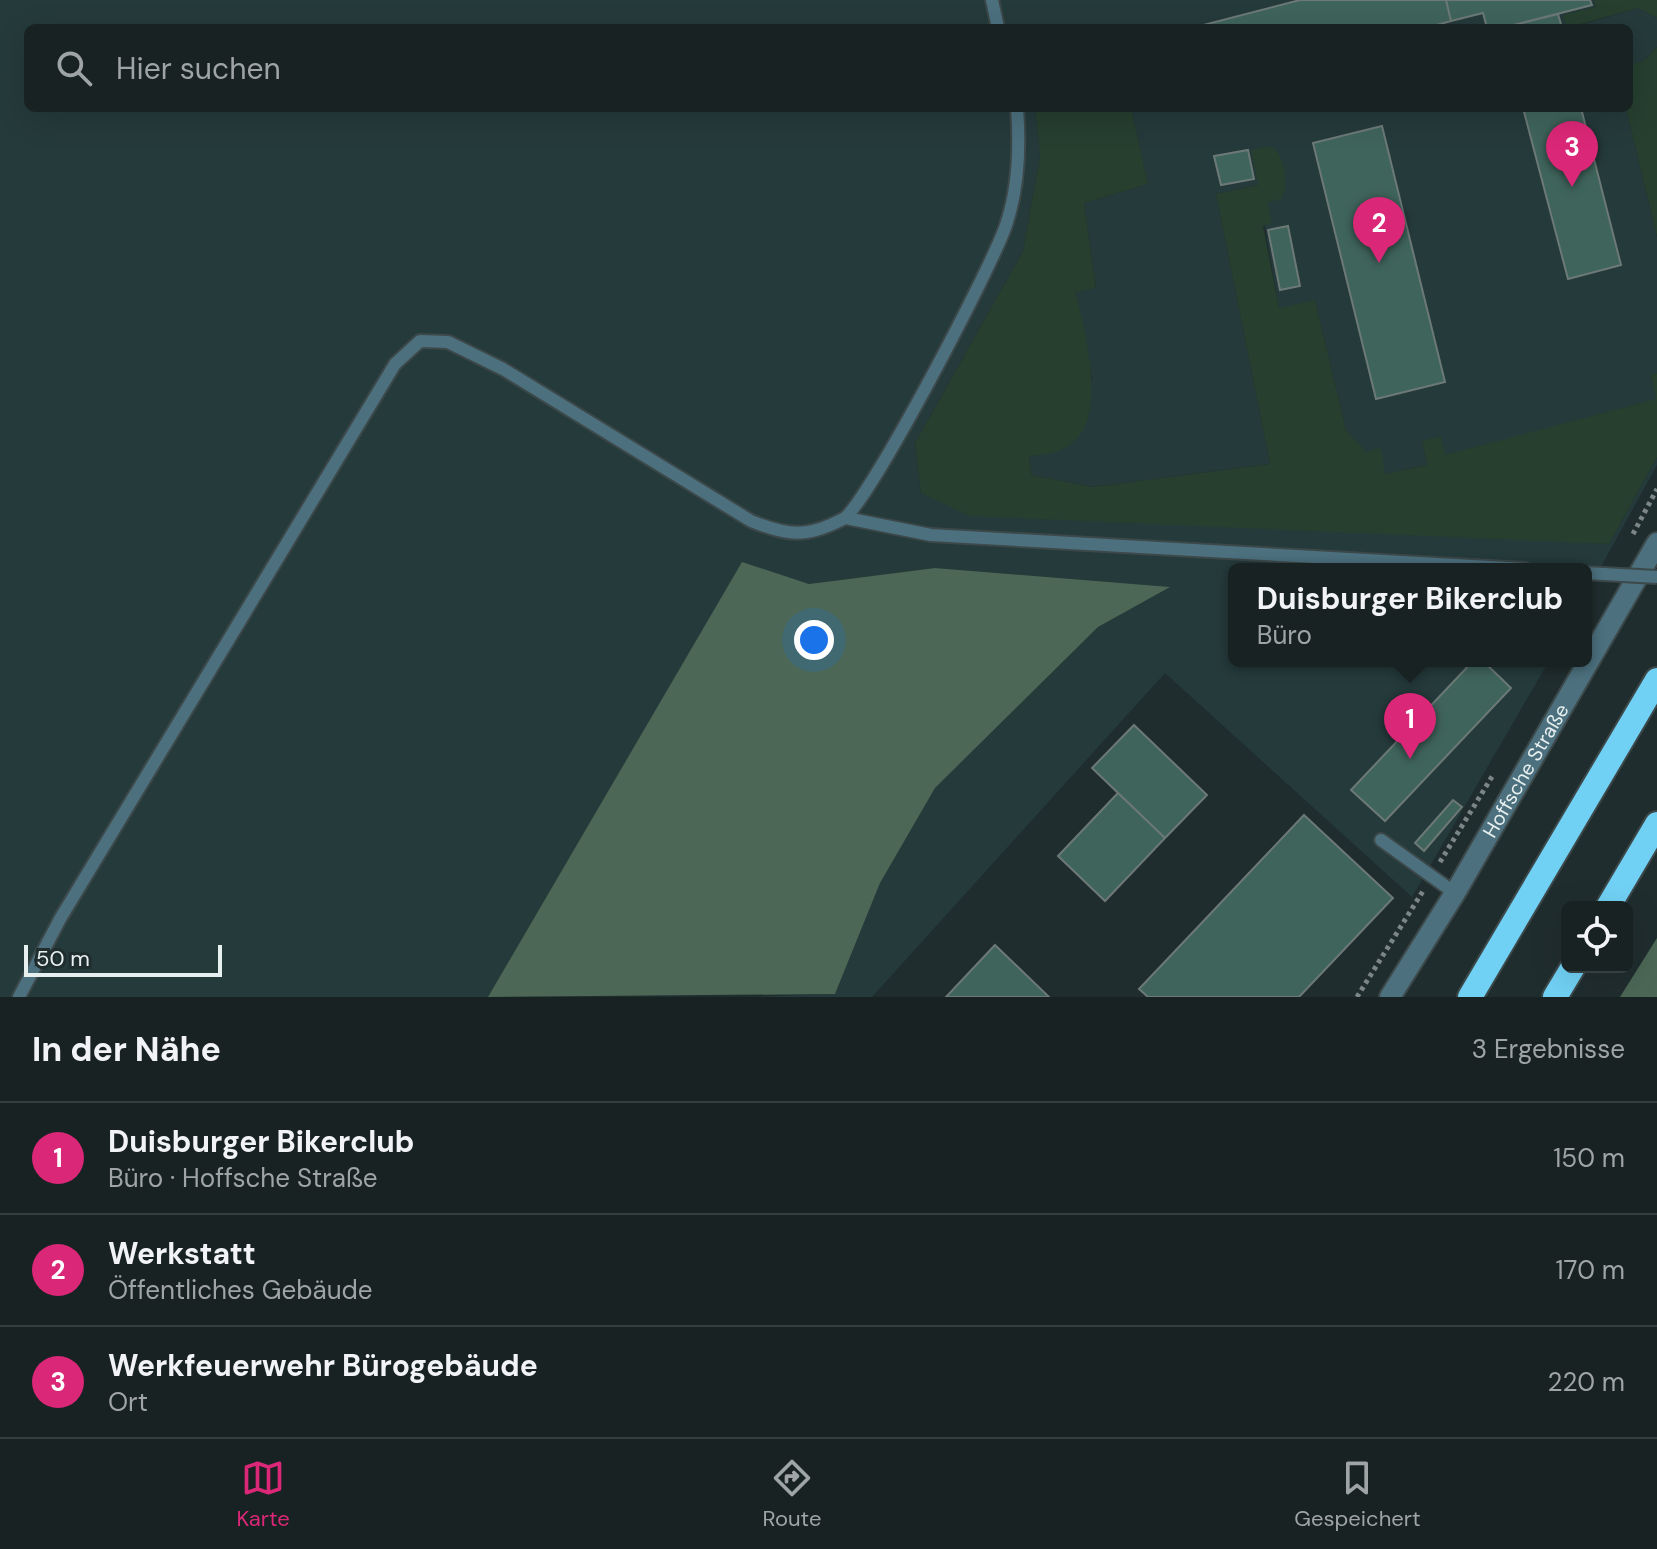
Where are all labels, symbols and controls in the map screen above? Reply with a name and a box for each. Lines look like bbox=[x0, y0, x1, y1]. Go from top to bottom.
search box bbox=[24, 24, 1633, 112]
icon: search bbox=[52, 46, 96, 90]
text: Hier suchen bbox=[116, 49, 281, 88]
pin: 3 bbox=[1546, 121, 1598, 187]
pin: 2 bbox=[1353, 197, 1405, 263]
popup bbox=[1228, 563, 1592, 667]
text: Duisburger Bikerclub bbox=[1257, 579, 1563, 618]
text: Büro bbox=[1257, 618, 1312, 652]
your location bbox=[794, 620, 834, 660]
pin: 1 bbox=[1384, 693, 1436, 759]
street label: Hoffsche Straße bbox=[1477, 699, 1575, 842]
map controls bbox=[1561, 901, 1633, 973]
button: locate bbox=[1561, 901, 1633, 973]
scale bar bbox=[24, 941, 222, 977]
text: 50 m bbox=[36, 944, 90, 973]
text: In der Nähe bbox=[32, 1027, 221, 1072]
text: 3 Ergebnisse bbox=[1472, 1032, 1625, 1066]
text: Duisburger Bikerclub bbox=[108, 1122, 414, 1161]
text: 1 bbox=[53, 1141, 63, 1175]
text: 150 m bbox=[1553, 1141, 1625, 1175]
text: Büro · Hoffsche Straße bbox=[108, 1161, 378, 1195]
text: Werkstatt bbox=[108, 1234, 256, 1273]
text: 2 bbox=[50, 1253, 66, 1287]
text: 170 m bbox=[1556, 1253, 1625, 1287]
text: Öffentliches Gebäude bbox=[108, 1273, 373, 1307]
text: Werkfeuerwehr Bürogebäude bbox=[108, 1346, 538, 1385]
text: 3 bbox=[50, 1365, 66, 1399]
text: 220 m bbox=[1547, 1365, 1625, 1399]
text: Ort bbox=[108, 1385, 148, 1419]
tab: Karte bbox=[236, 1456, 290, 1533]
tab: Route bbox=[763, 1456, 821, 1533]
tab: Gespeichert bbox=[1294, 1456, 1421, 1533]

